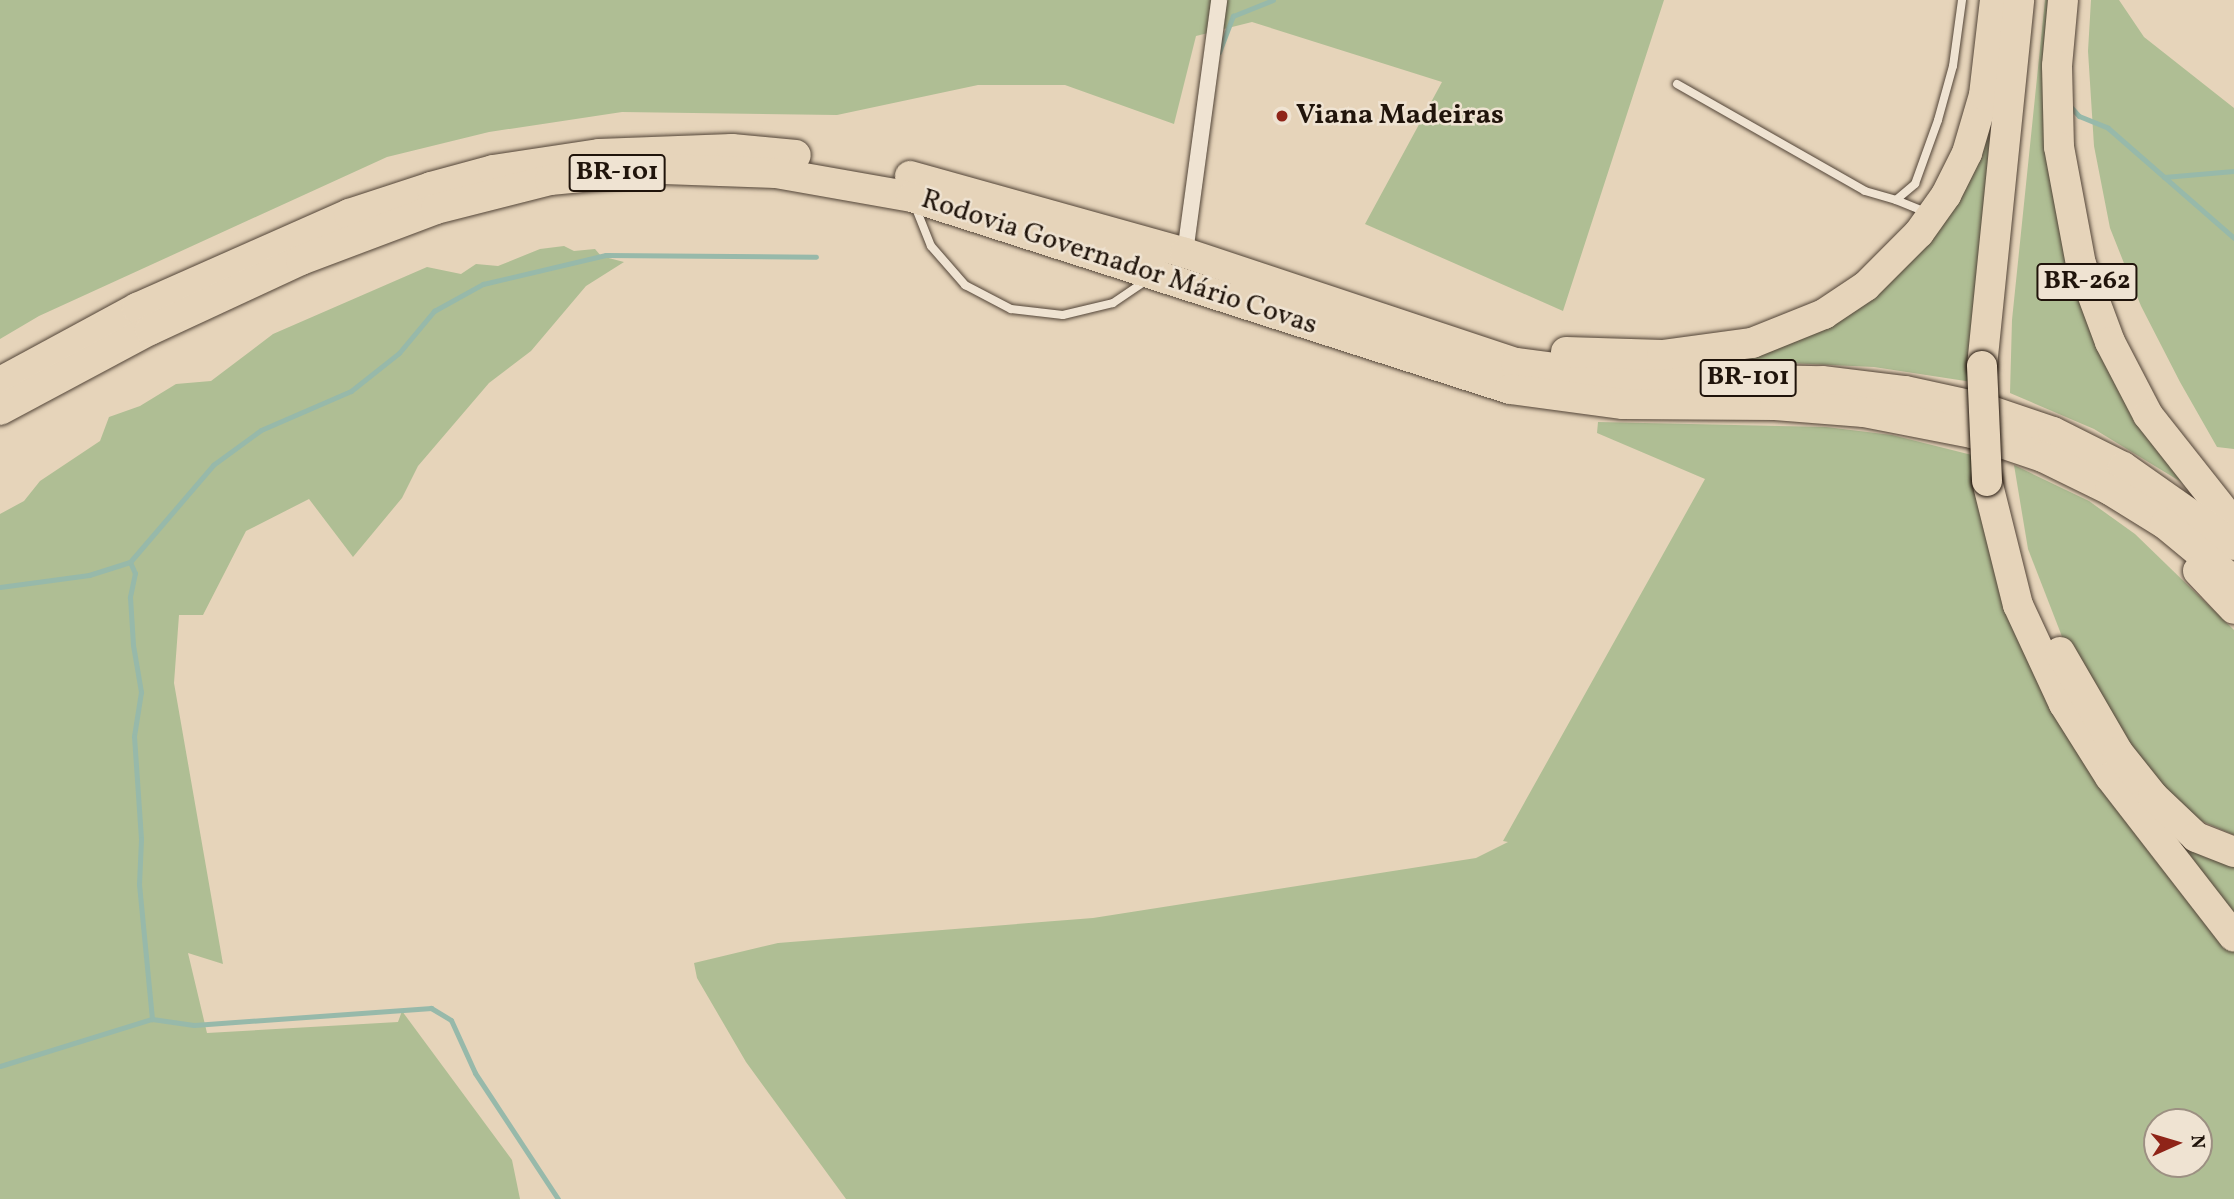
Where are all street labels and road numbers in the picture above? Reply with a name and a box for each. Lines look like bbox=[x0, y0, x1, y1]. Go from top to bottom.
road number: BR-101 bbox=[568, 150, 666, 196]
street label: Rodovia Governador Mário Covas bbox=[917, 183, 1321, 343]
road number: BR-262 bbox=[2036, 260, 2138, 304]
road number: BR-101 bbox=[1699, 356, 1797, 400]

